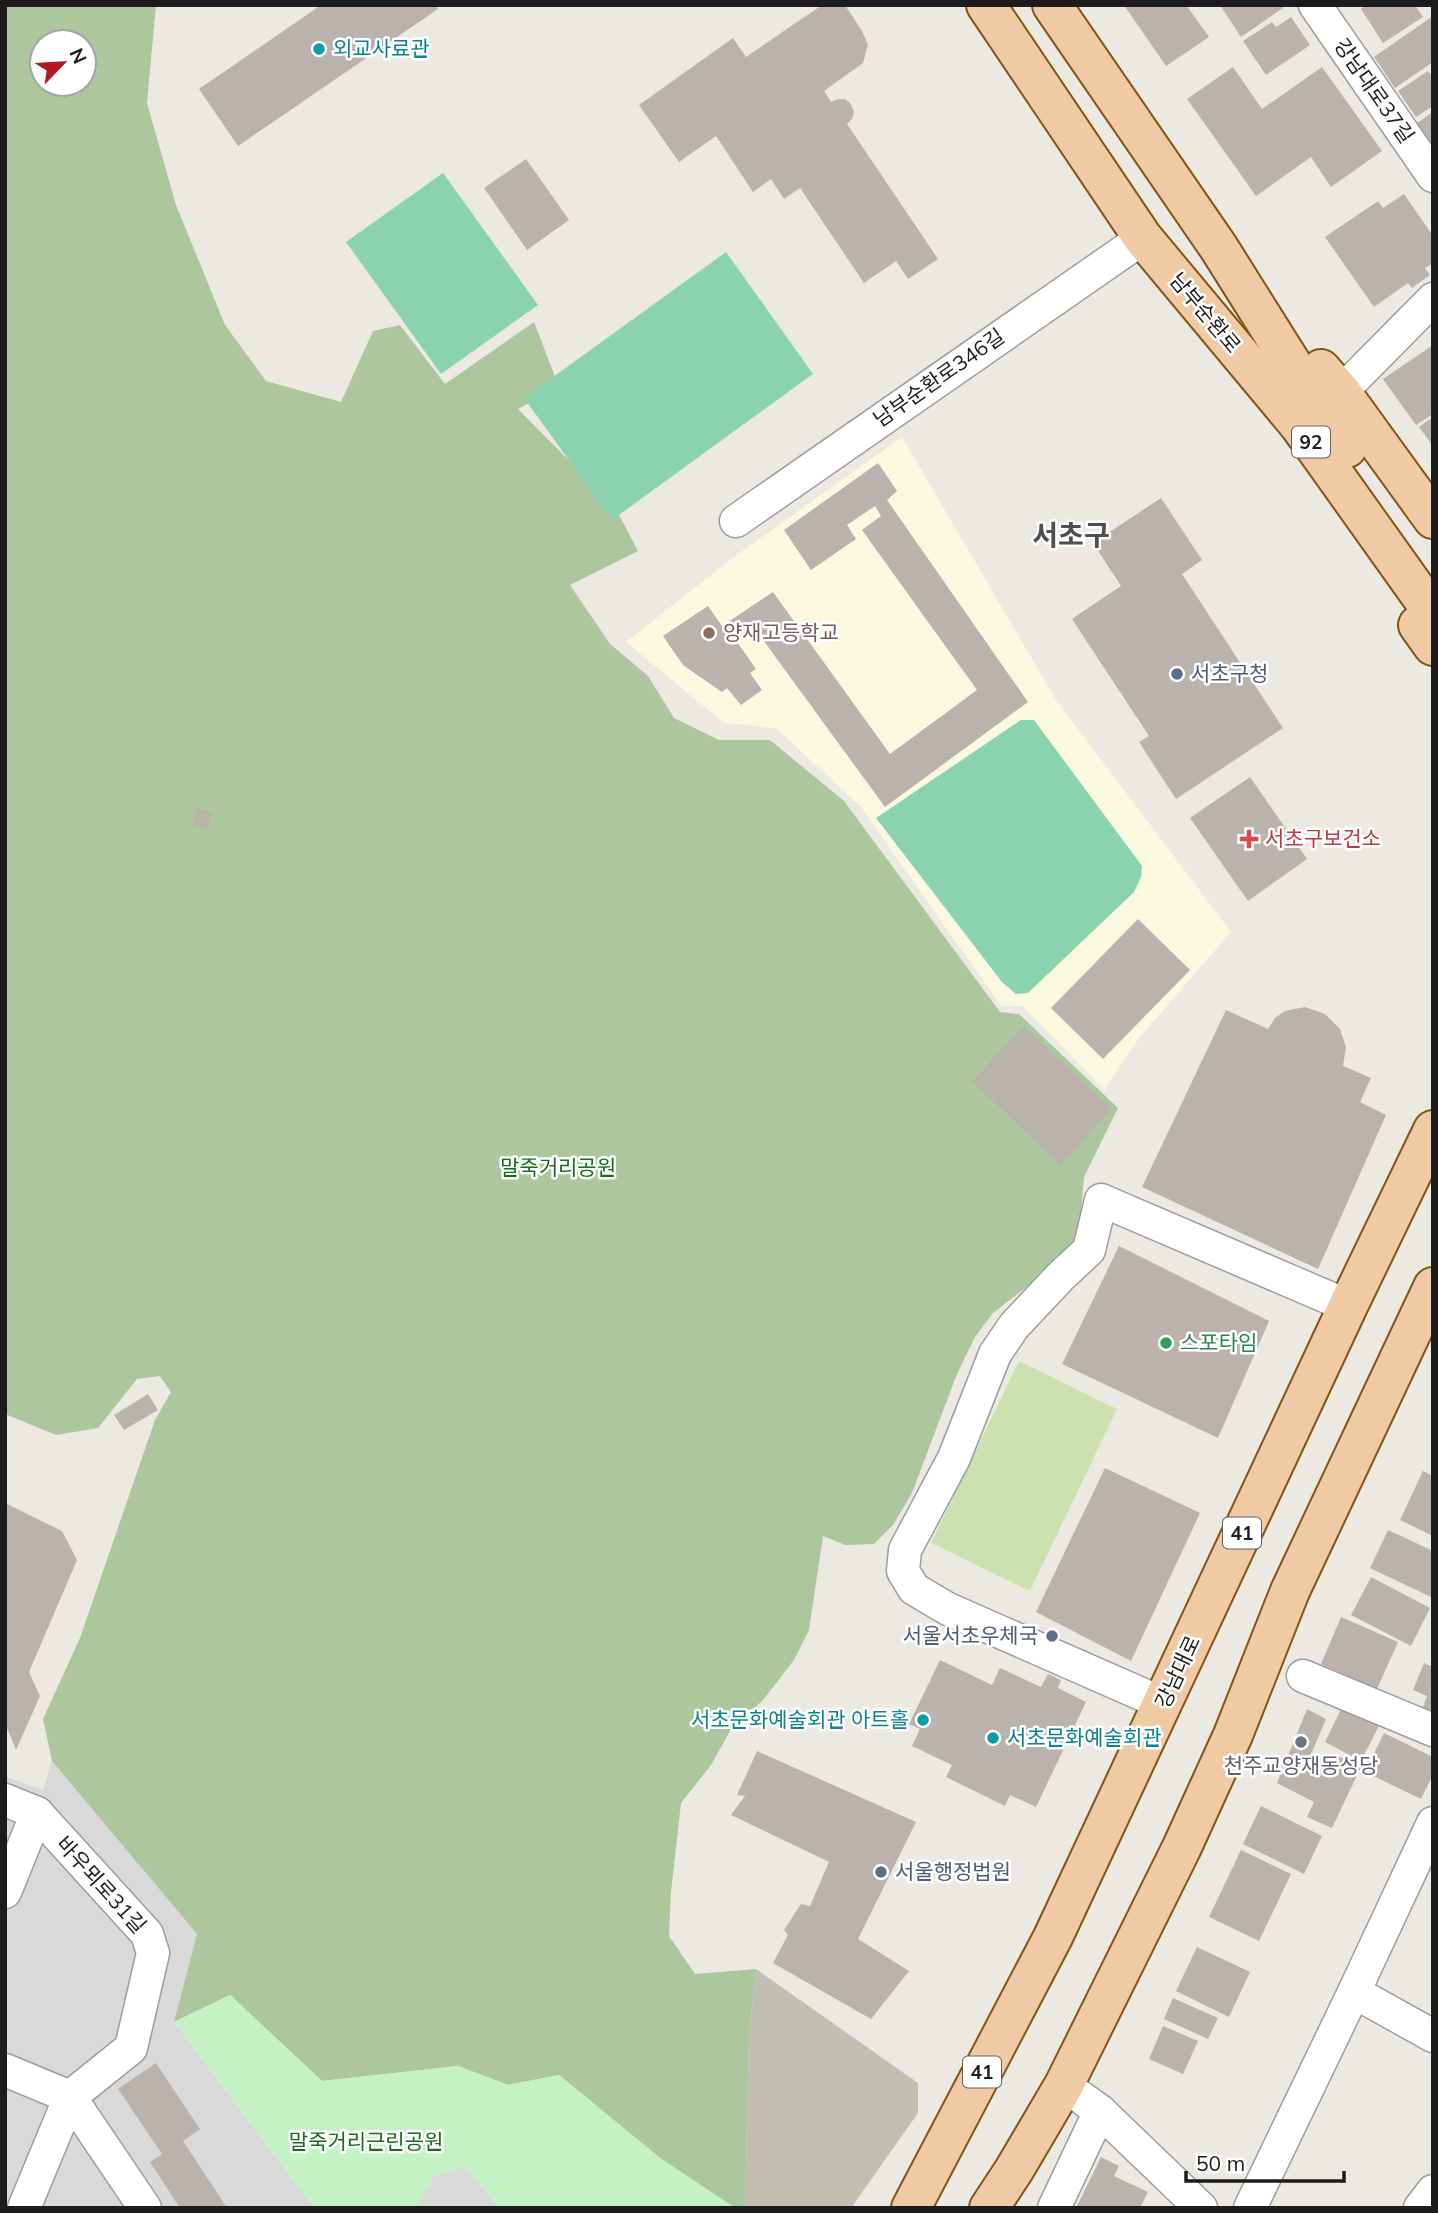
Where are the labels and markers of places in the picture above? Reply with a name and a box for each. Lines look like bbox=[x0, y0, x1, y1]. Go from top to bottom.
place label: 외교사료관 bbox=[333, 35, 430, 61]
marker: 외교사료관 bbox=[311, 41, 327, 57]
place label: 양재고등학교 bbox=[723, 619, 839, 645]
marker: 양재고등학교 bbox=[701, 625, 717, 641]
place label: 서초구청 bbox=[1191, 660, 1268, 686]
marker: 서초구청 bbox=[1169, 666, 1185, 682]
place label: 서초구보건소 bbox=[1265, 825, 1381, 851]
marker: 서초구보건소 bbox=[1239, 829, 1259, 849]
place label: 스포타임 bbox=[1180, 1329, 1257, 1355]
marker: 스포타임 bbox=[1158, 1335, 1174, 1351]
place label: 서울서초우체국 bbox=[903, 1622, 1038, 1648]
marker: 서울서초우체국 bbox=[1044, 1628, 1060, 1644]
place label: 서초문화예술회관 아트홀 bbox=[691, 1706, 909, 1732]
marker: 서초문화예술회관 아트홀 bbox=[915, 1712, 931, 1728]
place label: 서초문화예술회관 bbox=[1007, 1724, 1162, 1750]
marker: 서초문화예술회관 bbox=[985, 1730, 1001, 1746]
marker: 천주교양재동성당 bbox=[1293, 1734, 1309, 1750]
place label: 천주교양재동성당 bbox=[1224, 1752, 1378, 1778]
place label: 서울행정법원 bbox=[895, 1858, 1011, 1884]
marker: 서울행정법원 bbox=[873, 1864, 889, 1880]

